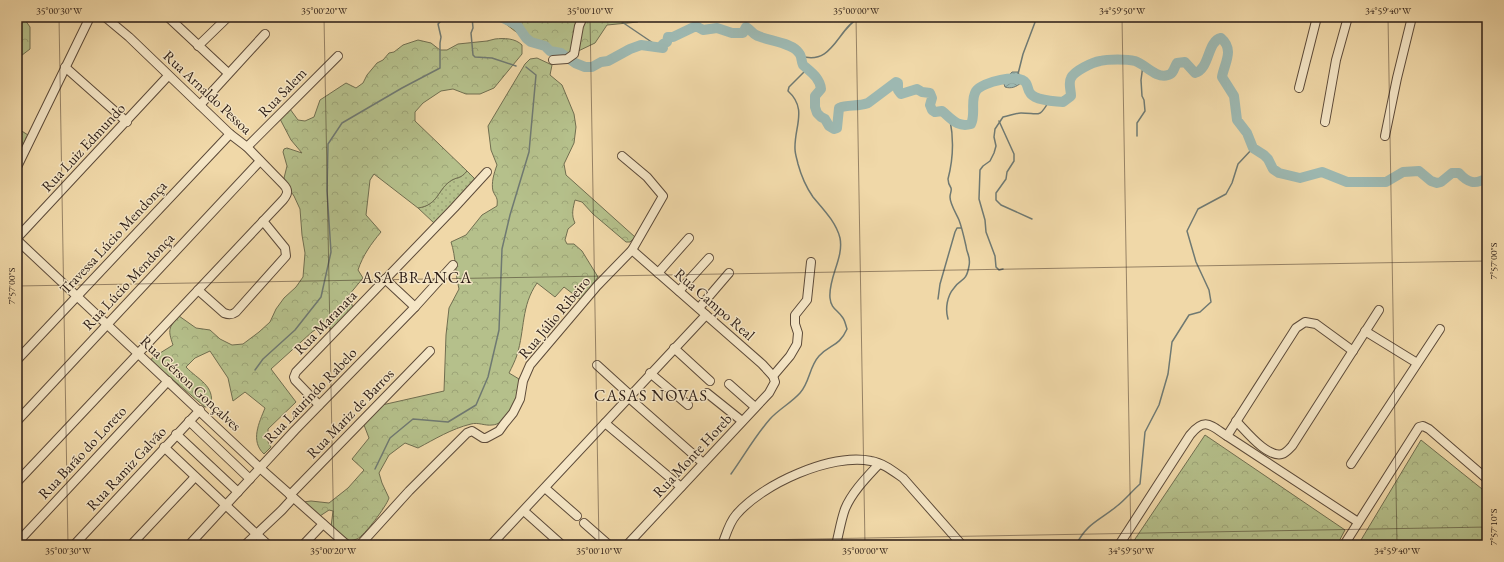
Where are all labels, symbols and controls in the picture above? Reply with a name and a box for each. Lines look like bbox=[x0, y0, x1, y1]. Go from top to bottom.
text: 35°00'30"W bbox=[36, 4, 83, 17]
text: 35°00'20"W bbox=[301, 4, 348, 17]
text: 35°00'10"W bbox=[567, 4, 614, 17]
text: 35°00'00"W bbox=[833, 4, 880, 17]
text: 34°59'50"W bbox=[1099, 4, 1146, 17]
text: 34°59'40"W bbox=[1365, 4, 1412, 17]
street label: Rua Arnaldo Pessoa bbox=[160, 46, 256, 138]
street label: Rua Salem bbox=[254, 63, 310, 121]
street label: Rua Luiz Edmundo bbox=[37, 99, 129, 195]
street label: Travessa Lúcio Mendonça bbox=[55, 176, 171, 298]
street label: Rua Lúcio Mendonça bbox=[78, 228, 178, 334]
text: 7°57'00"S bbox=[1487, 242, 1500, 279]
street label: Rua Campo Real bbox=[671, 264, 759, 344]
text: 7°57'00"S bbox=[5, 267, 18, 304]
district label: ASA BRANCA bbox=[361, 267, 472, 288]
street label: Rua Júlio Ribeiro bbox=[514, 272, 594, 362]
street label: Rua Maranata bbox=[290, 286, 360, 358]
street label: Rua Gérson Gonçalves bbox=[137, 331, 246, 435]
street label: Rua Laurindo Rabelo bbox=[259, 343, 361, 447]
street label: Rua Mariz de Barros bbox=[302, 364, 398, 462]
district label: CASAS NOVAS bbox=[594, 385, 708, 406]
street label: Rua Barão do Loreto bbox=[34, 401, 130, 503]
street label: Rua Monte Horeb bbox=[648, 409, 736, 501]
street label: Rua Ramiz Galvão bbox=[82, 422, 170, 514]
text: 7°57'10"S bbox=[1487, 508, 1500, 545]
text: 35°00'30"W bbox=[45, 544, 92, 557]
text: 35°00'20"W bbox=[310, 544, 357, 557]
text: 35°00'10"W bbox=[576, 544, 623, 557]
text: 35°00'00"W bbox=[842, 544, 889, 557]
text: 34°59'50"W bbox=[1108, 544, 1155, 557]
text: 34°59'40"W bbox=[1374, 544, 1421, 557]

